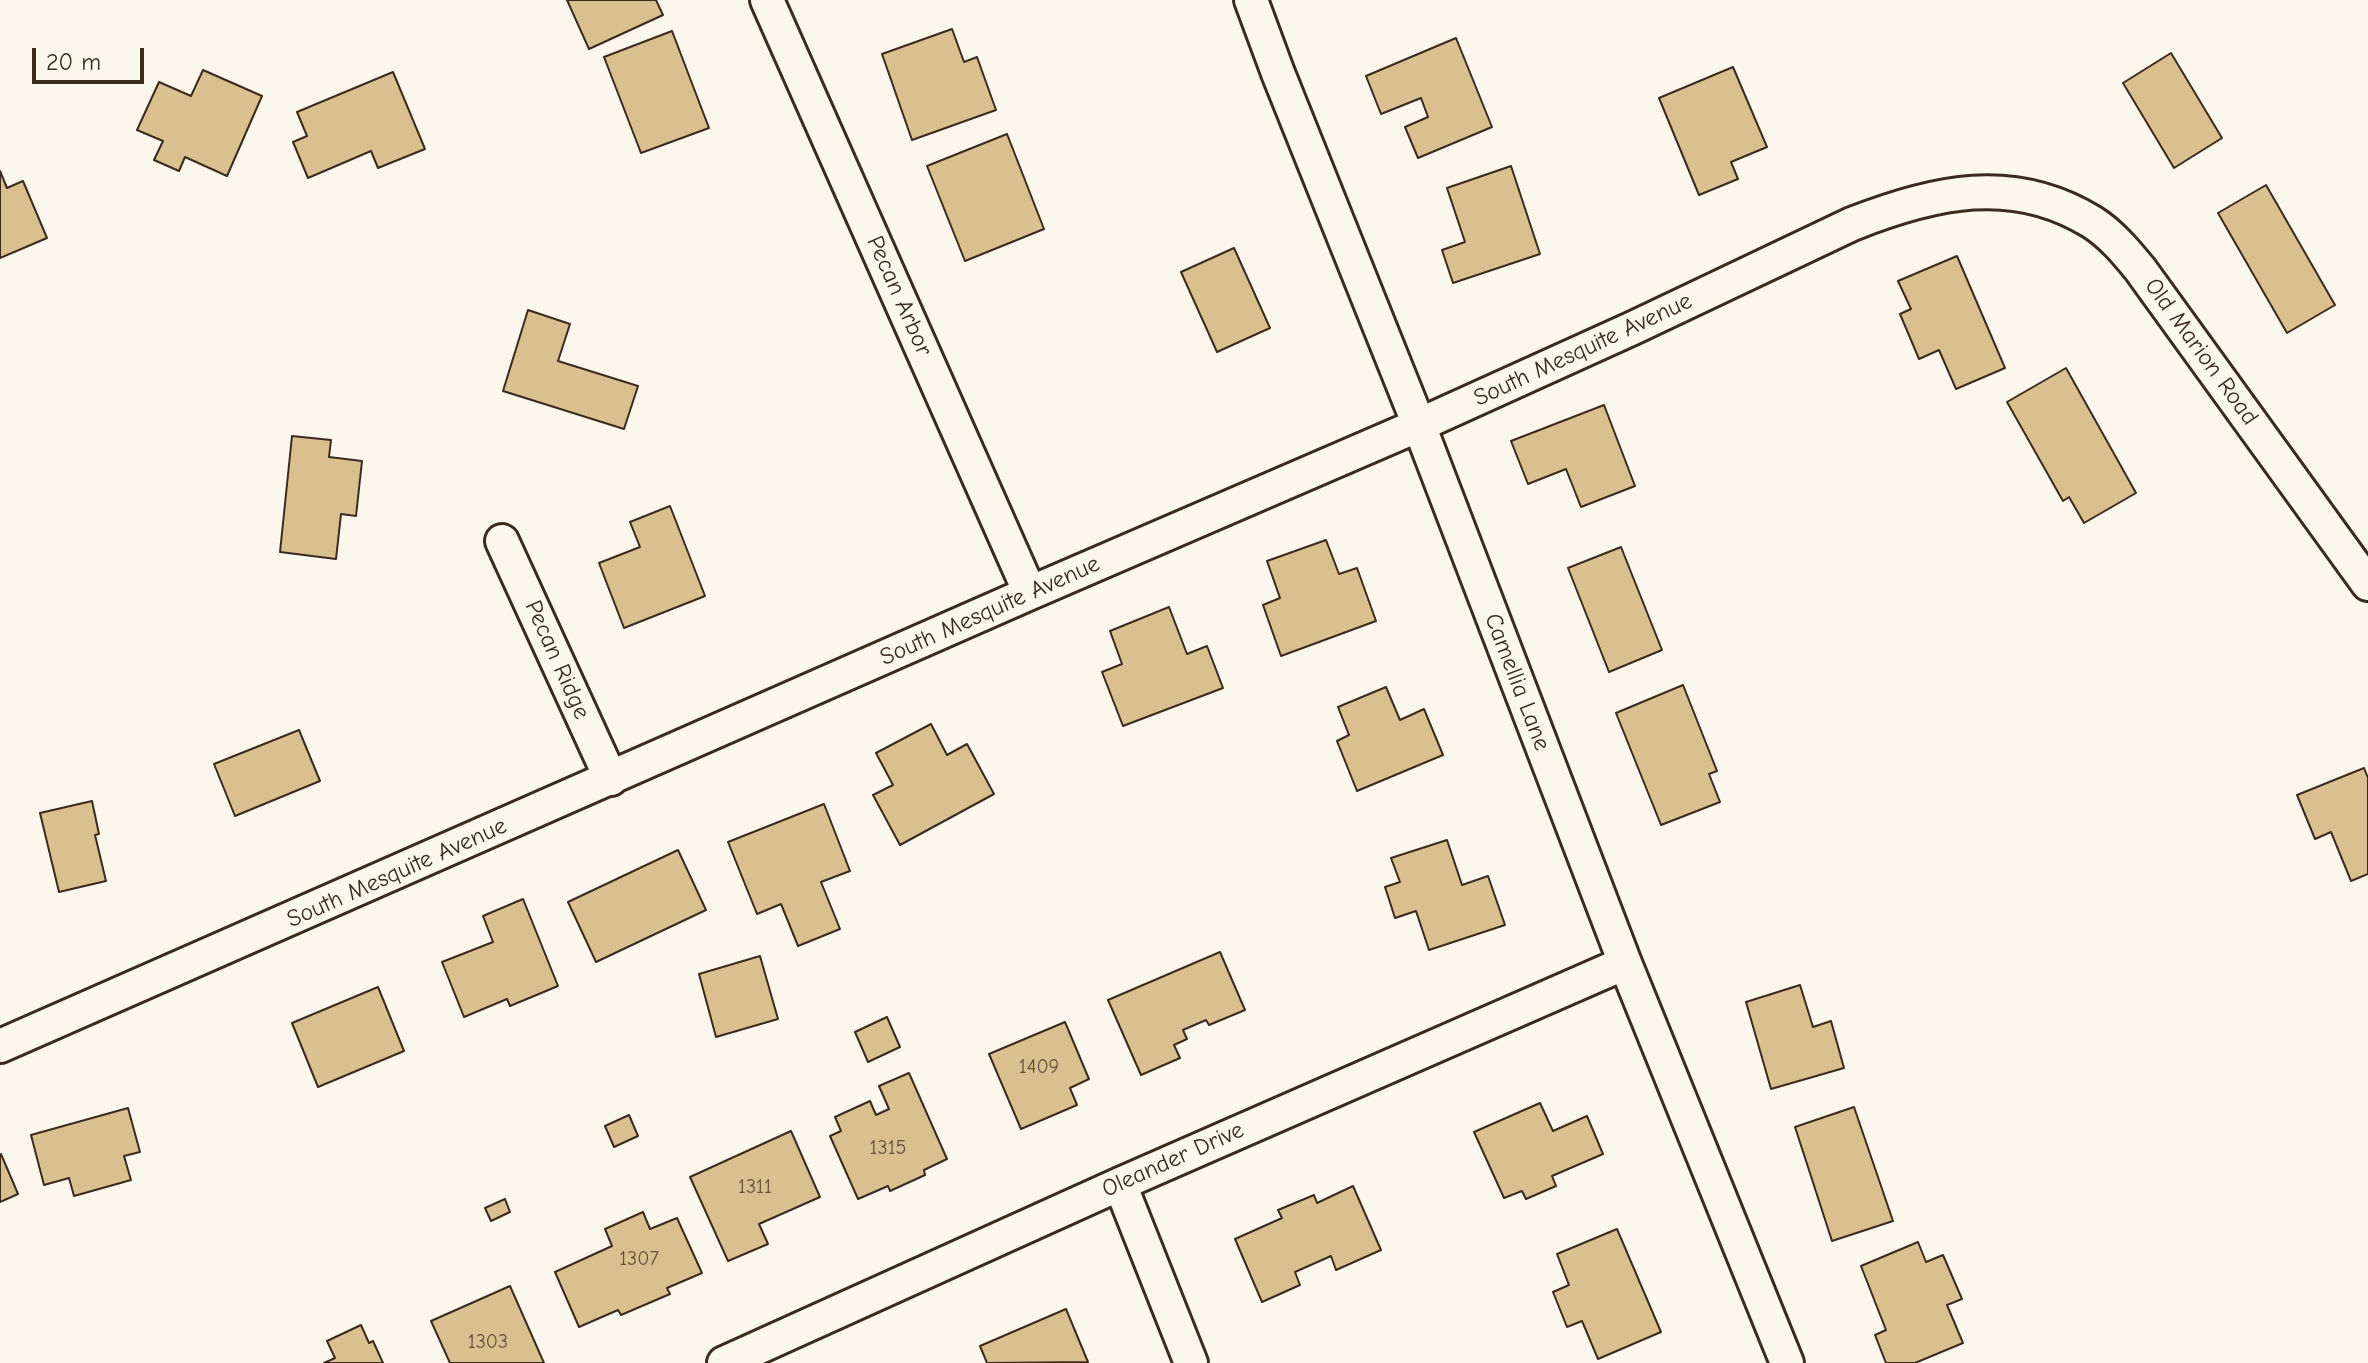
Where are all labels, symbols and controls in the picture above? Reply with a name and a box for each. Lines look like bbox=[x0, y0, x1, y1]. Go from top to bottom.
scale bar bbox=[36, 32, 148, 82]
text: 20 m bbox=[46, 48, 101, 76]
street label: Pecan Arbor bbox=[860, 232, 938, 360]
street label: Old Marion Road bbox=[2138, 273, 2264, 431]
street label: South Mesquite Avenue bbox=[1469, 287, 1697, 413]
street label: South Mesquite Avenue bbox=[876, 550, 1104, 672]
street label: Pecan Ridge bbox=[518, 596, 596, 724]
street label: Camellia Lane bbox=[1478, 609, 1556, 755]
street label: South Mesquite Avenue bbox=[283, 812, 511, 934]
house number: 1409 bbox=[1019, 1055, 1059, 1079]
street label: Oleander Drive bbox=[1098, 1116, 1248, 1204]
house number: 1315 bbox=[870, 1136, 906, 1160]
house number: 1311 bbox=[738, 1175, 772, 1199]
house number: 1307 bbox=[619, 1247, 659, 1271]
house number: 1303 bbox=[468, 1330, 508, 1354]

